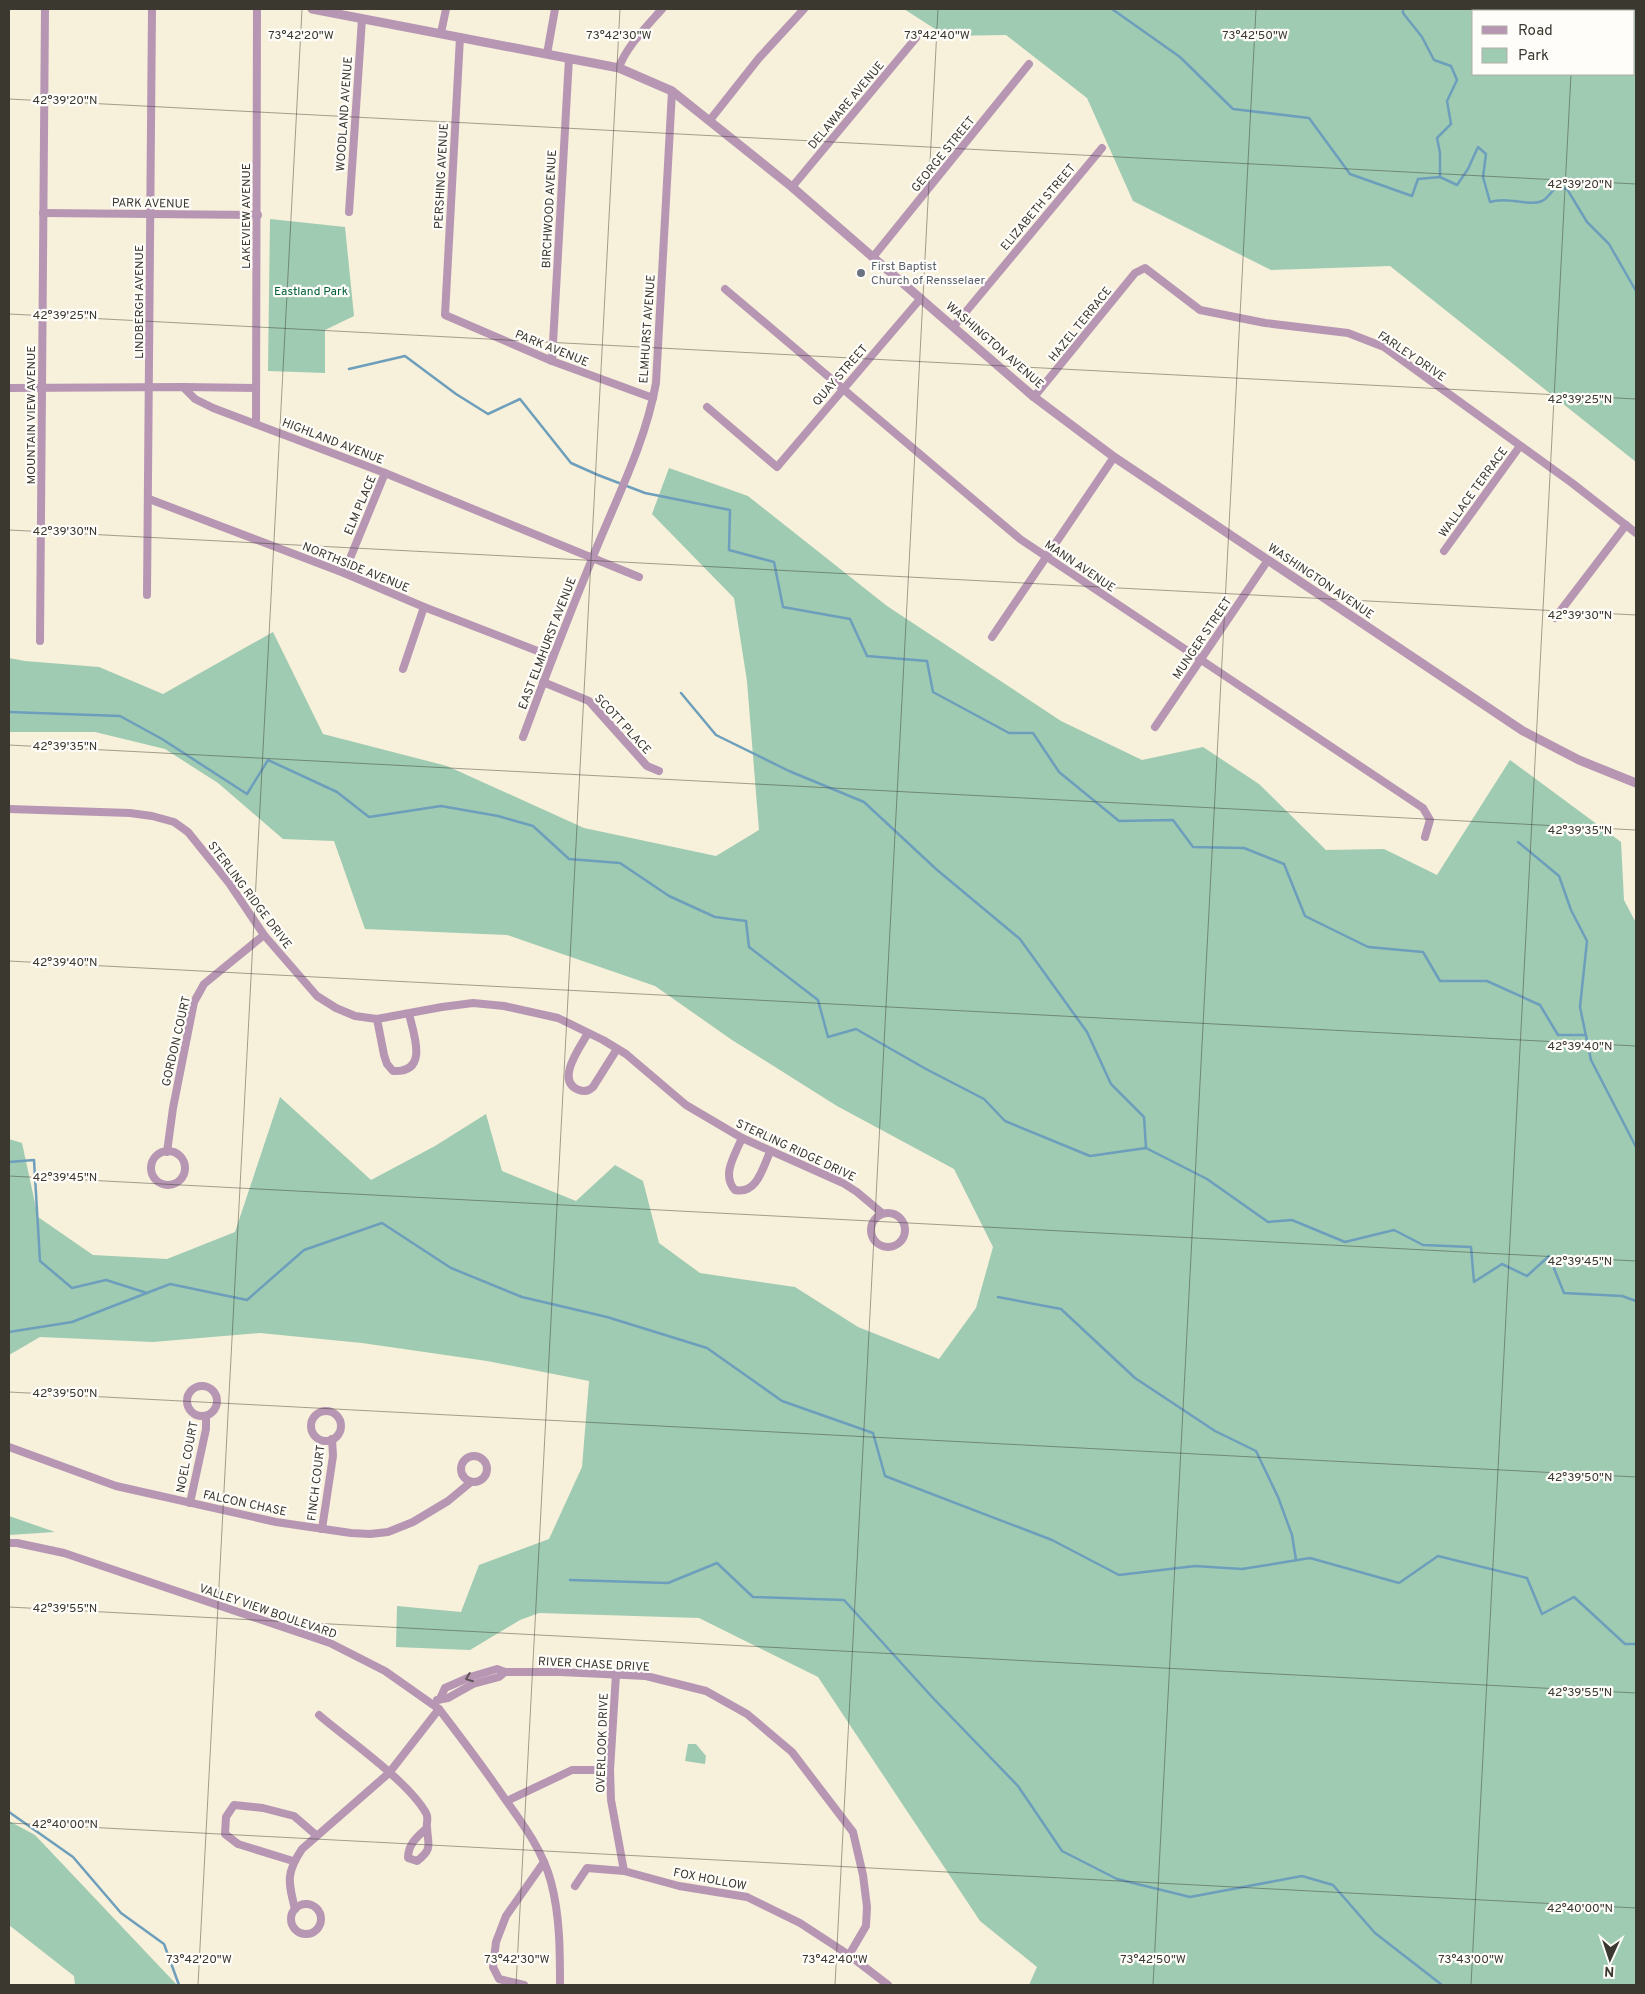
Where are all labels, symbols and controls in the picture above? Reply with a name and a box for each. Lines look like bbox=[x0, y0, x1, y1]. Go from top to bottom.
legend bbox=[1472, 10, 1635, 75]
text: Road bbox=[1518, 22, 1553, 41]
text: 73°42'20"W bbox=[268, 28, 334, 44]
text: 73°42'30"W bbox=[586, 28, 652, 44]
text: 73°42'40"W bbox=[904, 28, 970, 44]
text: 73°42'50"W bbox=[1222, 28, 1288, 44]
text: Park bbox=[1518, 47, 1549, 66]
street label: WOODLAND AVENUE bbox=[333, 56, 357, 172]
street label: DELAWARE AVENUE bbox=[805, 58, 888, 153]
text: 42°39'20"N bbox=[33, 93, 97, 109]
street label: GEORGE STREET bbox=[908, 113, 979, 196]
street label: PERSHING AVENUE bbox=[431, 123, 453, 229]
street label: BIRCHWOOD AVENUE bbox=[539, 149, 561, 269]
street label: ELIZABETH STREET bbox=[998, 161, 1080, 255]
street label: LAKEVIEW AVENUE bbox=[239, 163, 255, 269]
text: 42°39'20"N bbox=[1548, 177, 1612, 193]
street label: PARK AVENUE bbox=[112, 195, 190, 213]
street label: LINDBERGH AVENUE bbox=[132, 245, 148, 359]
place label: First Baptist Church of Rensselaer bbox=[871, 259, 986, 289]
marker: First Baptist Church of Rensselaer bbox=[855, 267, 867, 279]
street label: ELMHURST AVENUE bbox=[636, 274, 660, 384]
park label: Eastland Park bbox=[274, 284, 348, 300]
street label: HAZEL TERRACE bbox=[1046, 284, 1116, 365]
street label: WASHINGTON AVENUE bbox=[942, 299, 1047, 393]
text: 42°39'25"N bbox=[33, 308, 97, 324]
street label: PARK AVENUE bbox=[512, 327, 591, 371]
street label: FARLEY DRIVE bbox=[1374, 328, 1449, 386]
street label: QUAY STREET bbox=[810, 341, 872, 410]
street label: MOUNTAIN VIEW AVENUE bbox=[24, 346, 40, 484]
text: 42°39'25"N bbox=[1548, 392, 1612, 408]
street label: HIGHLAND AVENUE bbox=[279, 415, 386, 469]
street label: WALLACE TERRACE bbox=[1436, 444, 1512, 541]
street label: ELM PLACE bbox=[341, 473, 381, 538]
text: 42°39'30"N bbox=[33, 524, 97, 540]
street label: MANN AVENUE bbox=[1041, 537, 1118, 596]
street label: NORTHSIDE AVENUE bbox=[300, 539, 412, 597]
street label: WASHINGTON AVENUE bbox=[1264, 540, 1377, 623]
street label: EAST ELMHURST AVENUE bbox=[515, 575, 581, 712]
street label: MUNGER STREET bbox=[1169, 594, 1236, 683]
text: 42°39'30"N bbox=[1548, 608, 1612, 624]
street label: SCOTT PLACE bbox=[590, 691, 654, 758]
text: 42°39'35"N bbox=[33, 739, 97, 755]
text: 42°39'35"N bbox=[1548, 823, 1612, 839]
street label: STERLING RIDGE DRIVE bbox=[204, 839, 295, 953]
text: 42°39'40"N bbox=[33, 955, 97, 971]
street label: GORDON COURT bbox=[159, 994, 195, 1088]
text: 42°39'40"N bbox=[1548, 1039, 1612, 1055]
street label: STERLING RIDGE DRIVE bbox=[733, 1116, 858, 1186]
text: 42°39'45"N bbox=[33, 1170, 97, 1186]
text: 42°39'45"N bbox=[1548, 1254, 1612, 1270]
text: 42°39'50"N bbox=[33, 1386, 97, 1402]
street label: NOEL COURT bbox=[173, 1420, 203, 1494]
street label: FINCH COURT bbox=[304, 1444, 330, 1522]
text: 42°39'50"N bbox=[1548, 1470, 1612, 1486]
street label: FALCON CHASE bbox=[201, 1487, 288, 1521]
street label: VALLEY VIEW BOULEVARD bbox=[197, 1581, 339, 1643]
text: 42°39'55"N bbox=[33, 1601, 97, 1617]
street label: RIVER CHASE DRIVE bbox=[538, 1654, 650, 1676]
one-way arrow bbox=[466, 1672, 474, 1682]
text: 42°39'55"N bbox=[1548, 1685, 1612, 1701]
street label: OVERLOOK DRIVE bbox=[593, 1693, 613, 1793]
text: 42°40'00"N bbox=[32, 1817, 98, 1833]
street label: FOX HOLLOW bbox=[672, 1865, 748, 1895]
text: 42°40'00"N bbox=[1547, 1901, 1613, 1917]
north arrow bbox=[1585, 1934, 1635, 1984]
text: 73°42'20"W bbox=[166, 1952, 232, 1968]
text: 73°42'30"W bbox=[484, 1952, 550, 1968]
text: 73°42'40"W bbox=[802, 1952, 868, 1968]
text: 73°42'50"W bbox=[1120, 1952, 1186, 1968]
text: 73°43'00"W bbox=[1438, 1952, 1504, 1968]
text: N bbox=[1604, 1962, 1615, 1979]

